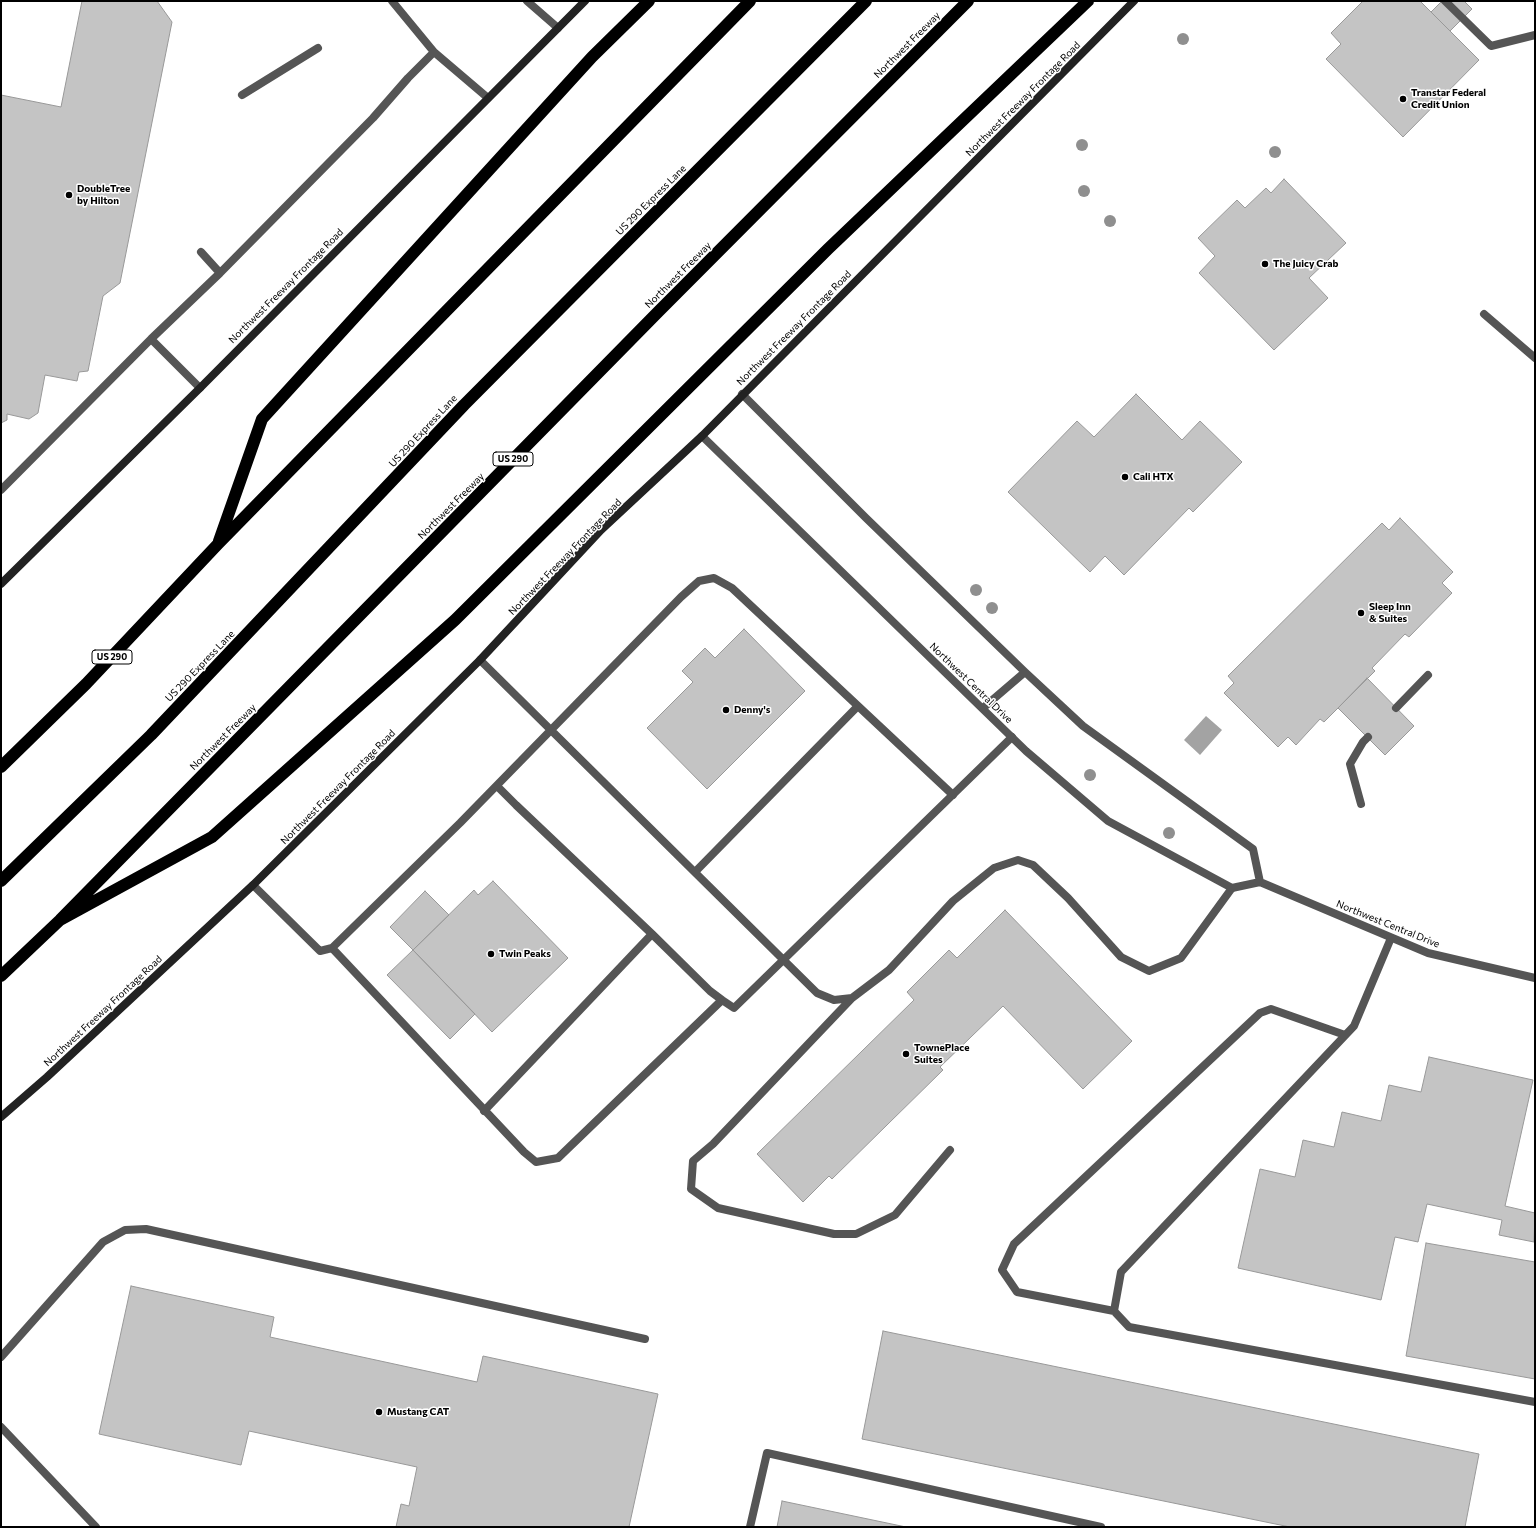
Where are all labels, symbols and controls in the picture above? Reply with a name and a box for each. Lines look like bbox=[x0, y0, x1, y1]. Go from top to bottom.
street label: Northwest Freeway bbox=[871, 9, 943, 81]
street label: Northwest Freeway Frontage Road bbox=[963, 39, 1083, 159]
place label: Transtar Federal Credit Union bbox=[1411, 87, 1486, 110]
marker: Transtar Federal Credit Union bbox=[1398, 94, 1408, 104]
street label: US 290 Express Lane bbox=[613, 162, 689, 238]
place label: DoubleTree by Hilton bbox=[77, 183, 130, 206]
marker: DoubleTree by Hilton bbox=[64, 190, 74, 200]
street label: Northwest Freeway Frontage Road bbox=[226, 226, 346, 346]
street label: Northwest Freeway bbox=[642, 239, 714, 311]
place label: The Juicy Crab bbox=[1273, 258, 1338, 270]
marker: The Juicy Crab bbox=[1260, 259, 1270, 269]
street label: Northwest Freeway Frontage Road bbox=[734, 268, 854, 388]
street label: US 290 Express Lane bbox=[386, 392, 460, 470]
road number: US 290 bbox=[493, 452, 533, 466]
street label: Northwest Freeway bbox=[415, 470, 487, 542]
place label: Cali HTX bbox=[1133, 471, 1174, 483]
marker: Cali HTX bbox=[1120, 472, 1130, 482]
street label: Northwest Freeway Frontage Road bbox=[506, 496, 624, 618]
place label: Sleep Inn & Suites bbox=[1369, 601, 1411, 624]
marker: Sleep Inn & Suites bbox=[1356, 608, 1366, 618]
street label: US 290 Express Lane bbox=[163, 628, 237, 704]
street label: Northwest Central Drive bbox=[927, 640, 1015, 726]
road number: US 290 bbox=[92, 650, 132, 664]
street label: Northwest Freeway bbox=[187, 701, 259, 773]
place label: Denny's bbox=[734, 704, 770, 716]
marker: Denny's bbox=[721, 705, 731, 715]
street label: Northwest Freeway Frontage Road bbox=[278, 727, 398, 847]
street label: Northwest Central Drive bbox=[1334, 898, 1442, 950]
place label: Twin Peaks bbox=[499, 948, 551, 960]
marker: Twin Peaks bbox=[486, 949, 496, 959]
street label: Northwest Freeway Frontage Road bbox=[41, 953, 165, 1069]
place label: TownePlace Suites bbox=[914, 1042, 969, 1066]
marker: TownePlace Suites bbox=[901, 1049, 911, 1059]
place label: Mustang CAT bbox=[387, 1406, 449, 1418]
marker: Mustang CAT bbox=[374, 1407, 384, 1417]

